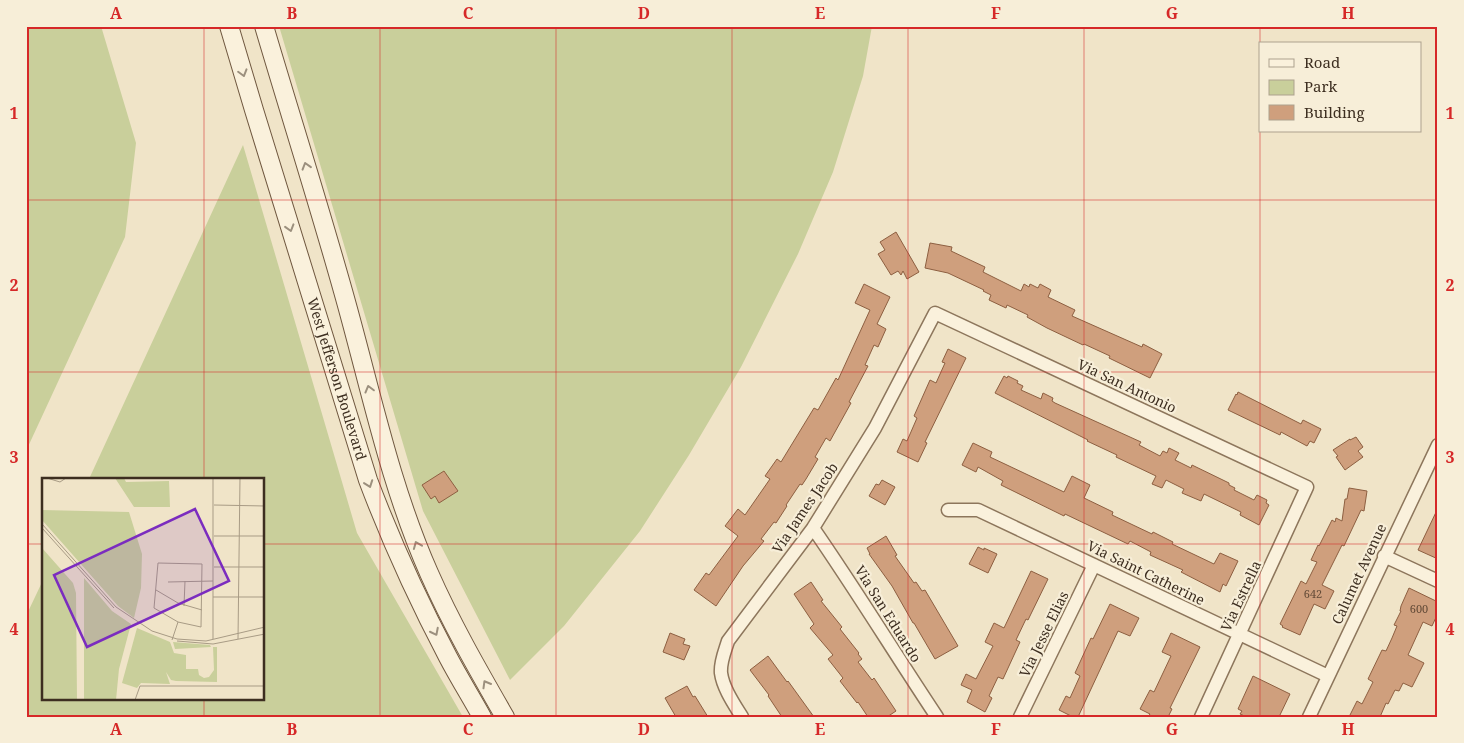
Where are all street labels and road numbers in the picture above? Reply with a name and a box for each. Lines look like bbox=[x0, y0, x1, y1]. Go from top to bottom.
street label: West Jefferson Boulevard bbox=[303, 295, 371, 463]
street label: Via San Antonio bbox=[1075, 354, 1180, 417]
street label: Via James Jacob bbox=[767, 459, 842, 557]
street label: Calumet Avenue bbox=[1327, 520, 1390, 627]
street label: Via Saint Catherine bbox=[1084, 536, 1208, 609]
street label: Via Estrella bbox=[1216, 557, 1265, 634]
street label: Via San Eduardo bbox=[851, 562, 926, 666]
street label: Via Jesse Elias bbox=[1015, 588, 1073, 680]

